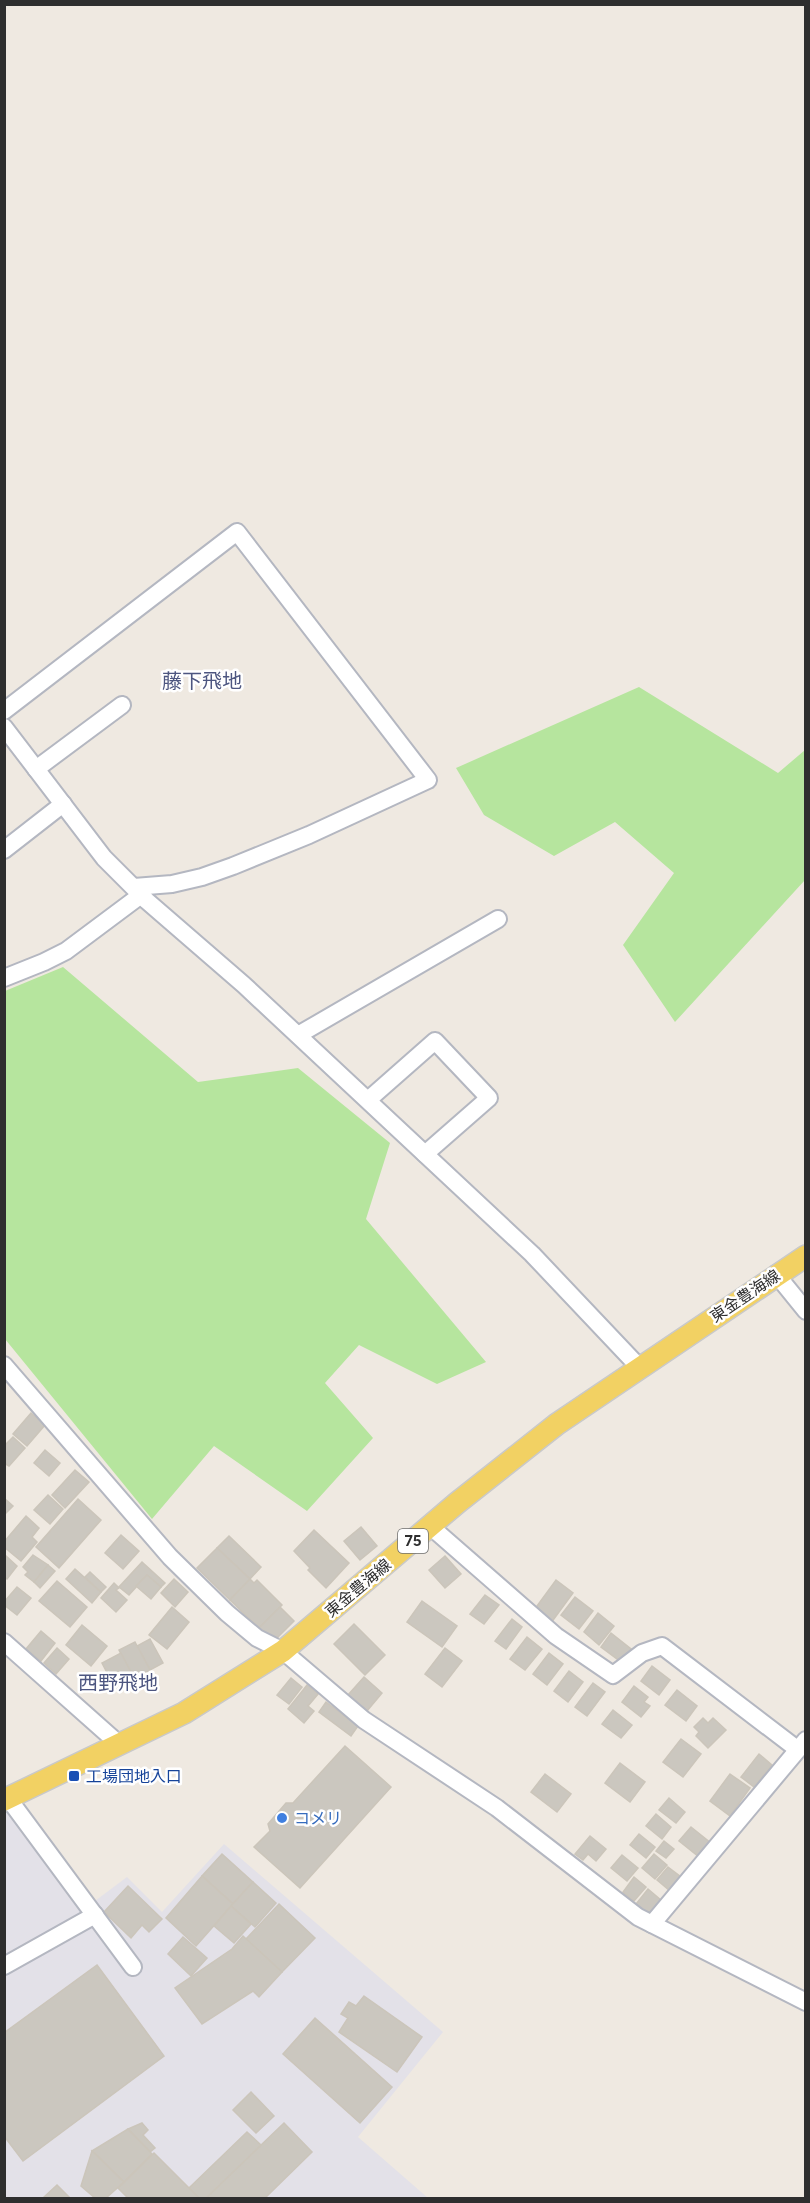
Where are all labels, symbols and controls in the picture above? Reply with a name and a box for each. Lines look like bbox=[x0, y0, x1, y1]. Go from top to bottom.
district label: 藤下飛地 bbox=[162, 669, 242, 693]
street label: 東金豊海線 bbox=[707, 1266, 783, 1326]
road number: 75 bbox=[398, 1529, 428, 1553]
street label: 東金豊海線 bbox=[321, 1555, 395, 1621]
district label: 西野飛地 bbox=[78, 1671, 158, 1695]
place label: 工場団地入口 bbox=[86, 1767, 182, 1786]
marker: 工場団地入口 bbox=[67, 1769, 81, 1783]
place label: コメリ bbox=[294, 1809, 342, 1828]
marker: コメリ bbox=[275, 1811, 289, 1825]

